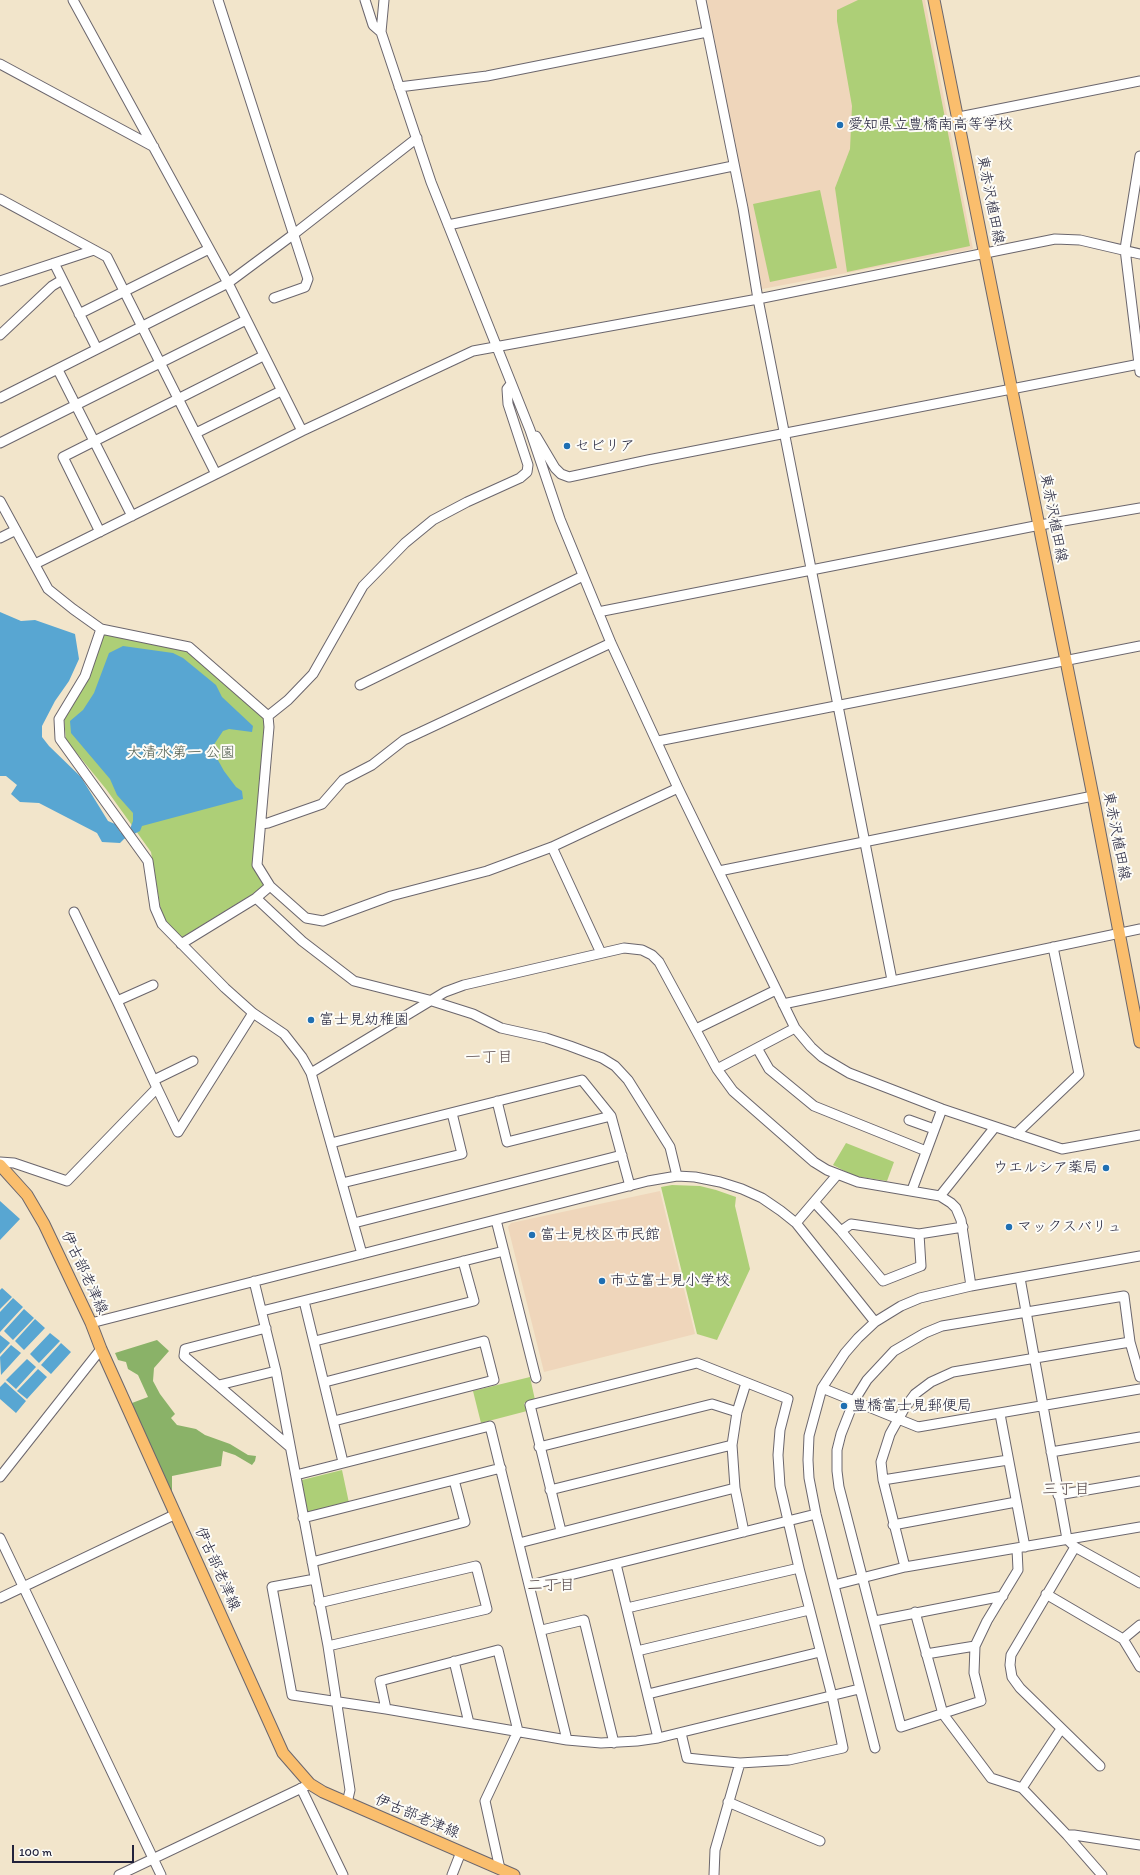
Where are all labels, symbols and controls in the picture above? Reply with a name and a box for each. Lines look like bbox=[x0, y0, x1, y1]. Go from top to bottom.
place label: 愛知県立豊橋南高等学校 bbox=[848, 116, 1013, 134]
marker: 愛知県立豊橋南高等学校 bbox=[835, 120, 845, 130]
street label: 東赤沢植田線 bbox=[973, 154, 1007, 246]
place label: セビリア bbox=[575, 437, 635, 455]
marker: セビリア bbox=[562, 441, 572, 451]
street label: 東赤沢植田線 bbox=[1036, 472, 1070, 564]
park label: 大清水第一 公園 bbox=[127, 744, 235, 762]
street label: 東赤沢植田線 bbox=[1099, 790, 1133, 882]
place label: 富士見幼稚園 bbox=[319, 1011, 409, 1029]
marker: 富士見幼稚園 bbox=[306, 1015, 316, 1025]
district label: 一丁目 bbox=[465, 1048, 513, 1068]
place label: ウエルシア薬局 bbox=[993, 1159, 1098, 1177]
marker: ウエルシア薬局 bbox=[1101, 1163, 1111, 1173]
place label: マックスバリュ bbox=[1017, 1218, 1122, 1236]
marker: マックスバリュ bbox=[1004, 1222, 1014, 1232]
place label: 富士見校区市民館 bbox=[540, 1226, 660, 1244]
street label: 伊古部老津線 bbox=[57, 1228, 111, 1318]
marker: 富士見校区市民館 bbox=[527, 1230, 537, 1240]
place label: 市立富士見小学校 bbox=[610, 1272, 730, 1290]
marker: 市立富士見小学校 bbox=[597, 1276, 607, 1286]
place label: 豊橋富士見郵便局 bbox=[852, 1397, 972, 1415]
marker: 豊橋富士見郵便局 bbox=[839, 1401, 849, 1411]
district label: 三丁目 bbox=[1042, 1480, 1090, 1500]
street label: 伊古部老津線 bbox=[190, 1524, 244, 1614]
district label: 二丁目 bbox=[527, 1576, 575, 1596]
street label: 伊古部老津線 bbox=[372, 1791, 462, 1843]
scale bar bbox=[14, 1837, 136, 1863]
text: 100 m bbox=[19, 1845, 52, 1859]

